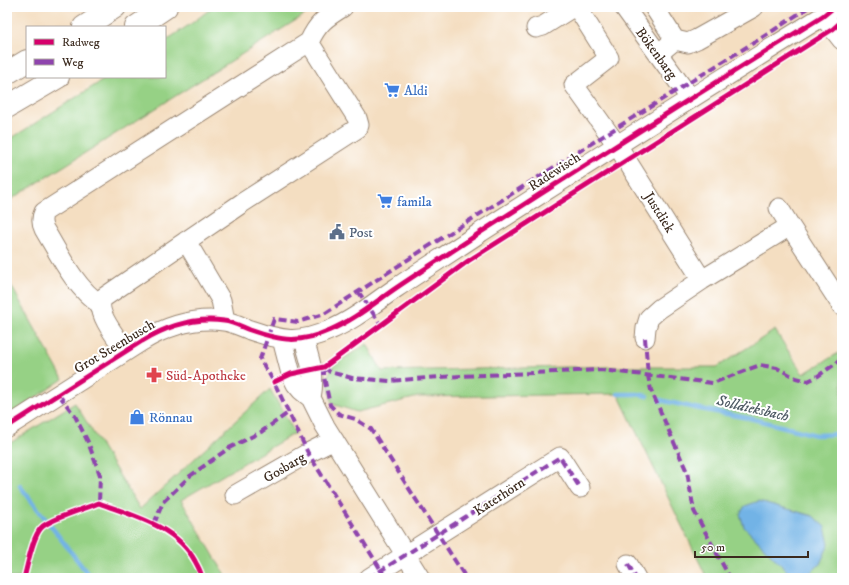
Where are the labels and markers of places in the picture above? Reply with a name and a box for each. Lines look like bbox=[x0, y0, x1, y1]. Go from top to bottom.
supermarket icon: Aldi bbox=[383, 81, 401, 99]
place label: Aldi bbox=[404, 82, 428, 100]
supermarket icon: famila bbox=[376, 192, 394, 210]
place label: famila bbox=[397, 193, 432, 211]
public building icon: Post bbox=[328, 223, 346, 241]
place label: Post bbox=[349, 224, 373, 242]
pharmacy icon: Süd-Apotheke bbox=[145, 366, 163, 384]
place label: Süd-Apotheke bbox=[166, 367, 246, 385]
shop icon: Rönnau bbox=[128, 408, 146, 426]
place label: Rönnau bbox=[149, 409, 193, 427]

